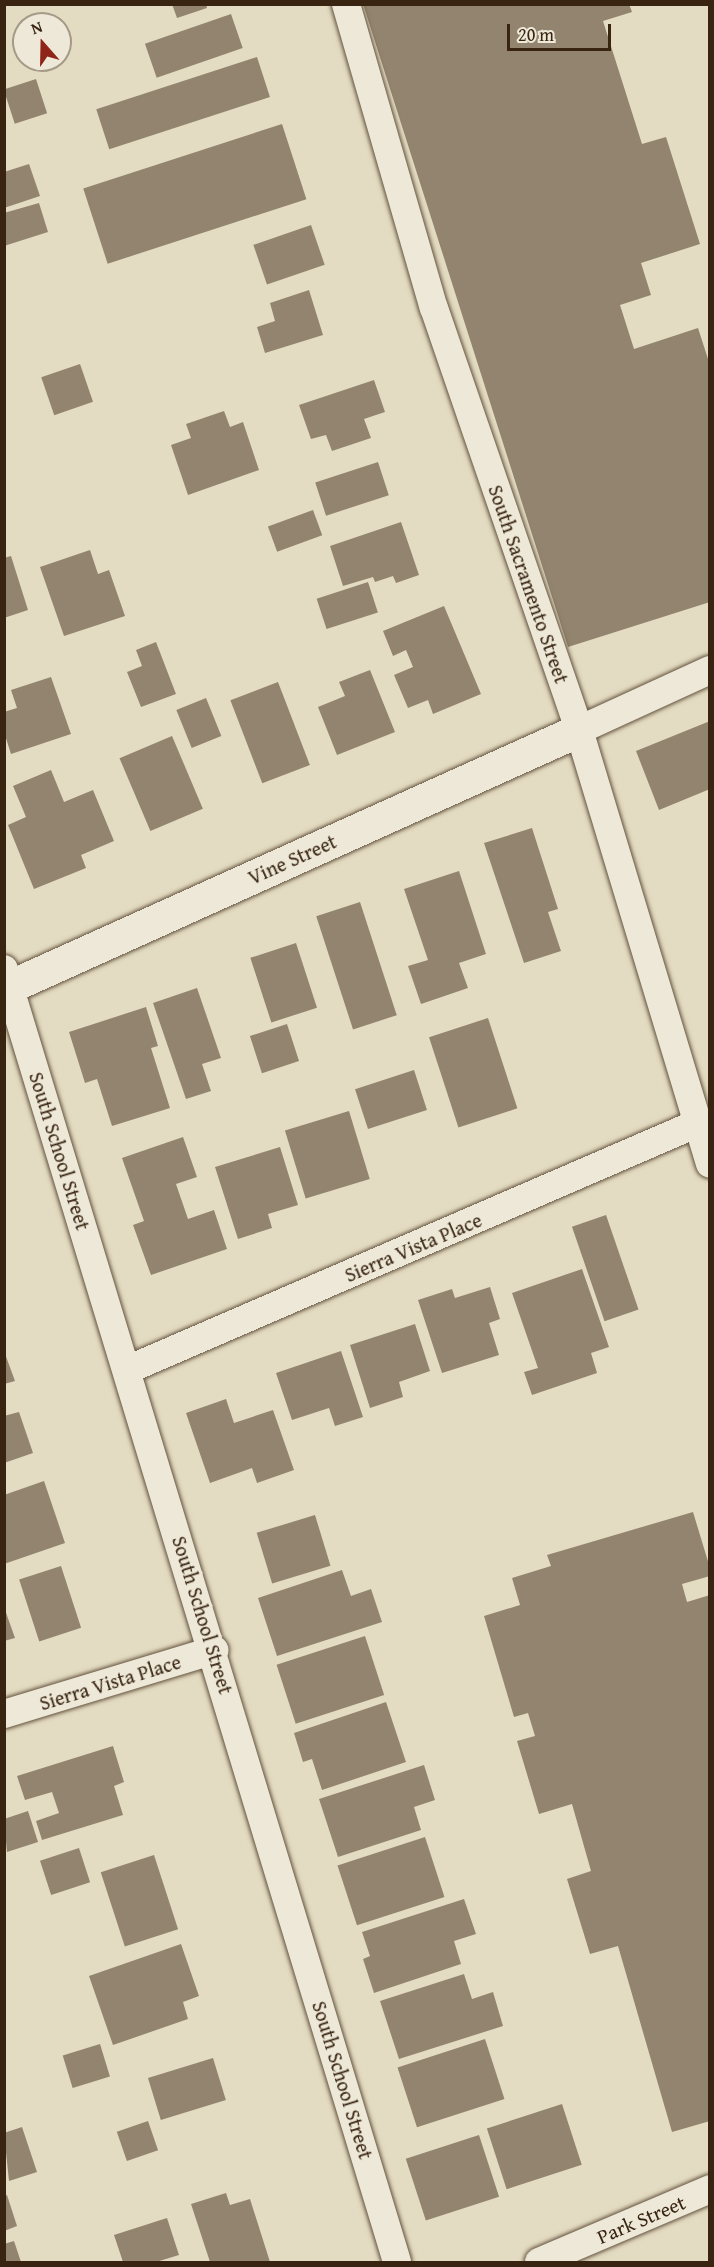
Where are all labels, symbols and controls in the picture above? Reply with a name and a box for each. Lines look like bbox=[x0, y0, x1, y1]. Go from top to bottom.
north arrow bbox=[12, 12, 72, 72]
scale bar bbox=[510, 12, 614, 50]
text: N bbox=[27, 14, 46, 40]
text: 20 m bbox=[518, 21, 554, 48]
street label: South Sacramento Street bbox=[484, 482, 574, 686]
street label: Vine Street bbox=[244, 829, 340, 889]
street label: South School Street bbox=[25, 1069, 95, 1233]
street label: Sierra Vista Place bbox=[341, 1207, 485, 1287]
street label: South School Street bbox=[168, 1533, 238, 1697]
street label: Sierra Vista Place bbox=[36, 1649, 184, 1715]
street label: South School Street bbox=[308, 1998, 378, 2162]
street label: Park Street bbox=[593, 2190, 689, 2248]

